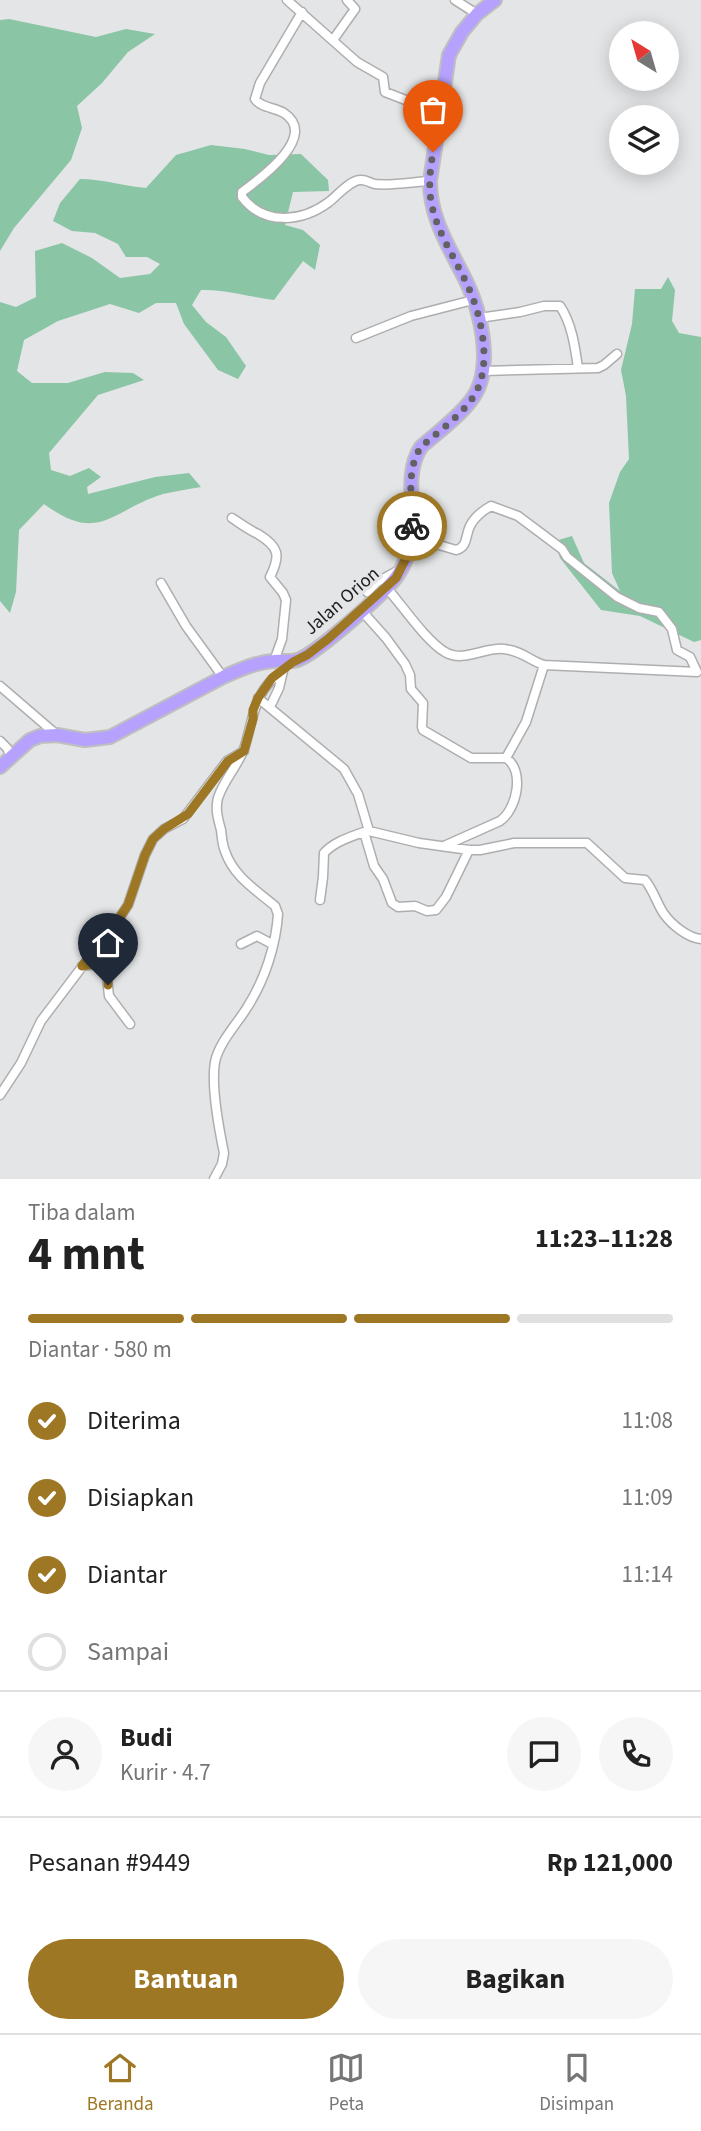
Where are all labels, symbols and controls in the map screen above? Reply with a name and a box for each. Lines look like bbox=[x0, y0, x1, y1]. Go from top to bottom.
north arrow bbox=[609, 21, 679, 91]
map controls bbox=[609, 21, 679, 175]
pin bbox=[403, 80, 463, 152]
icon: bag bbox=[414, 91, 452, 129]
button: layers bbox=[609, 105, 679, 175]
courier bbox=[377, 491, 447, 561]
icon: bike bbox=[393, 507, 431, 545]
street label: Jalan Orion bbox=[298, 561, 386, 641]
pin bbox=[78, 913, 138, 985]
icon: home bbox=[89, 924, 127, 962]
text: Tiba dalam bbox=[28, 1196, 135, 1229]
text: 11:23–11:28 bbox=[535, 1220, 673, 1257]
text: 4 mnt bbox=[28, 1222, 145, 1287]
text: Diantar · 580 m bbox=[28, 1333, 172, 1366]
icon: check bbox=[28, 1402, 66, 1440]
text: Diterima bbox=[87, 1402, 181, 1439]
text: 11:08 bbox=[622, 1404, 673, 1437]
icon: check bbox=[28, 1479, 66, 1517]
text: Disiapkan bbox=[87, 1479, 194, 1516]
text: 11:09 bbox=[622, 1481, 673, 1514]
icon: check bbox=[28, 1556, 66, 1594]
text: Diantar bbox=[87, 1556, 167, 1593]
text: 11:14 bbox=[622, 1558, 673, 1591]
text: Sampai bbox=[87, 1633, 169, 1670]
button: person bbox=[28, 1717, 102, 1791]
button: chat bbox=[507, 1717, 581, 1791]
button: phone bbox=[599, 1717, 673, 1791]
text: Budi bbox=[120, 1719, 173, 1756]
text: Kurir · 4.7 bbox=[120, 1756, 211, 1789]
text: Pesanan #9449 bbox=[28, 1844, 190, 1881]
text: Rp 121,000 bbox=[547, 1844, 673, 1881]
button: Bantuan bbox=[28, 1939, 344, 2019]
button: Bagikan bbox=[358, 1939, 673, 2019]
tab: Beranda bbox=[87, 2049, 154, 2118]
tab: Peta bbox=[327, 2049, 365, 2118]
tab: Disimpan bbox=[539, 2049, 614, 2118]

